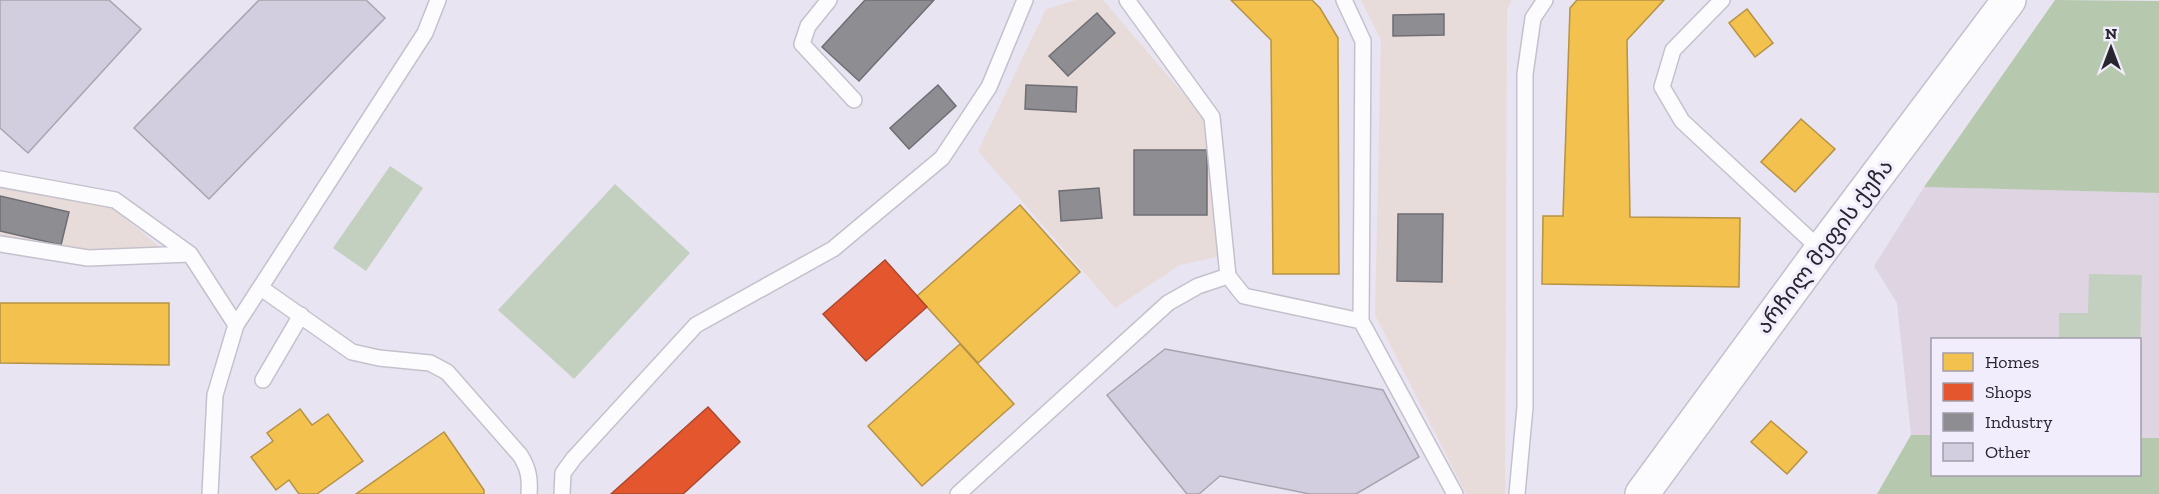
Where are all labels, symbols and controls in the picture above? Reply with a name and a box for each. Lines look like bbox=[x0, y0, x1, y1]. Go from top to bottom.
north arrow bbox=[2081, 18, 2141, 78]
text: N bbox=[2105, 24, 2117, 43]
street label: არჩილ მეფის ქუჩა bbox=[1750, 154, 1899, 339]
legend bbox=[1931, 338, 2141, 476]
text: Homes bbox=[1985, 351, 2039, 373]
text: Shops bbox=[1985, 381, 2032, 403]
text: Industry bbox=[1985, 411, 2053, 433]
text: Other bbox=[1985, 441, 2031, 463]

